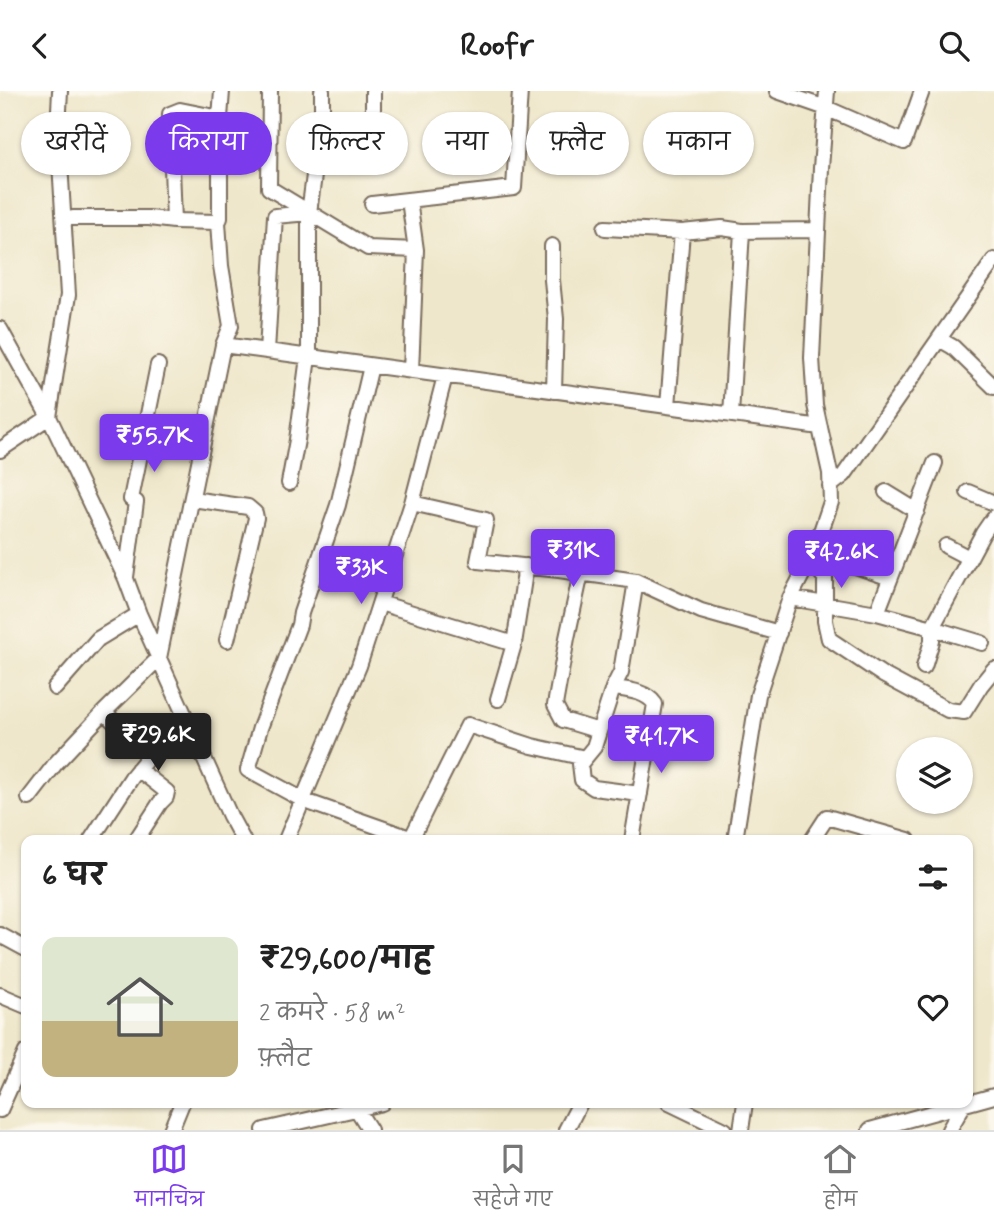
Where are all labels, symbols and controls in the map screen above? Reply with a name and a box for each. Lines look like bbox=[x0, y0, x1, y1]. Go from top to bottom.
text: Roofr bbox=[460, 25, 534, 67]
icon: back bbox=[21, 27, 59, 65]
icon: search bbox=[935, 27, 973, 65]
chip: खरीदें bbox=[21, 112, 131, 175]
chip: किराया bbox=[145, 112, 272, 175]
chip: फ़िल्टर bbox=[286, 112, 408, 175]
chip: नया bbox=[422, 112, 512, 175]
chip: फ़्लैट bbox=[526, 112, 629, 175]
chip: मकान bbox=[643, 112, 754, 175]
pin: ₹55.7K bbox=[97, 415, 211, 474]
text: ₹55.7K bbox=[116, 422, 192, 452]
pin: ₹31K bbox=[532, 529, 614, 589]
pin: ₹42.6K bbox=[784, 531, 898, 590]
text: ₹31K bbox=[547, 537, 599, 567]
text: ₹42.6K bbox=[804, 538, 878, 568]
pin: ₹33K bbox=[320, 547, 402, 606]
text: ₹33K bbox=[335, 554, 387, 584]
pin: ₹29.6K bbox=[101, 713, 215, 773]
pin: ₹41.7K bbox=[604, 715, 718, 775]
text: ₹29.6K bbox=[121, 721, 195, 751]
text: ₹41.7K bbox=[624, 723, 698, 753]
map controls bbox=[896, 737, 973, 814]
button: layers bbox=[896, 737, 973, 814]
text: 6 घर bbox=[42, 857, 105, 896]
icon: filters bbox=[914, 858, 952, 896]
text: ₹29,600/माह bbox=[259, 940, 433, 979]
icon: home bbox=[98, 965, 182, 1049]
icon: heart bbox=[914, 988, 952, 1026]
text: 2 कमरे · 58 m² bbox=[259, 999, 405, 1029]
text: फ़्लैट bbox=[259, 1045, 311, 1075]
tab: मानचित्र bbox=[135, 1140, 204, 1220]
tab: सहेजे गए bbox=[473, 1140, 552, 1220]
tab: होम bbox=[821, 1140, 859, 1220]

